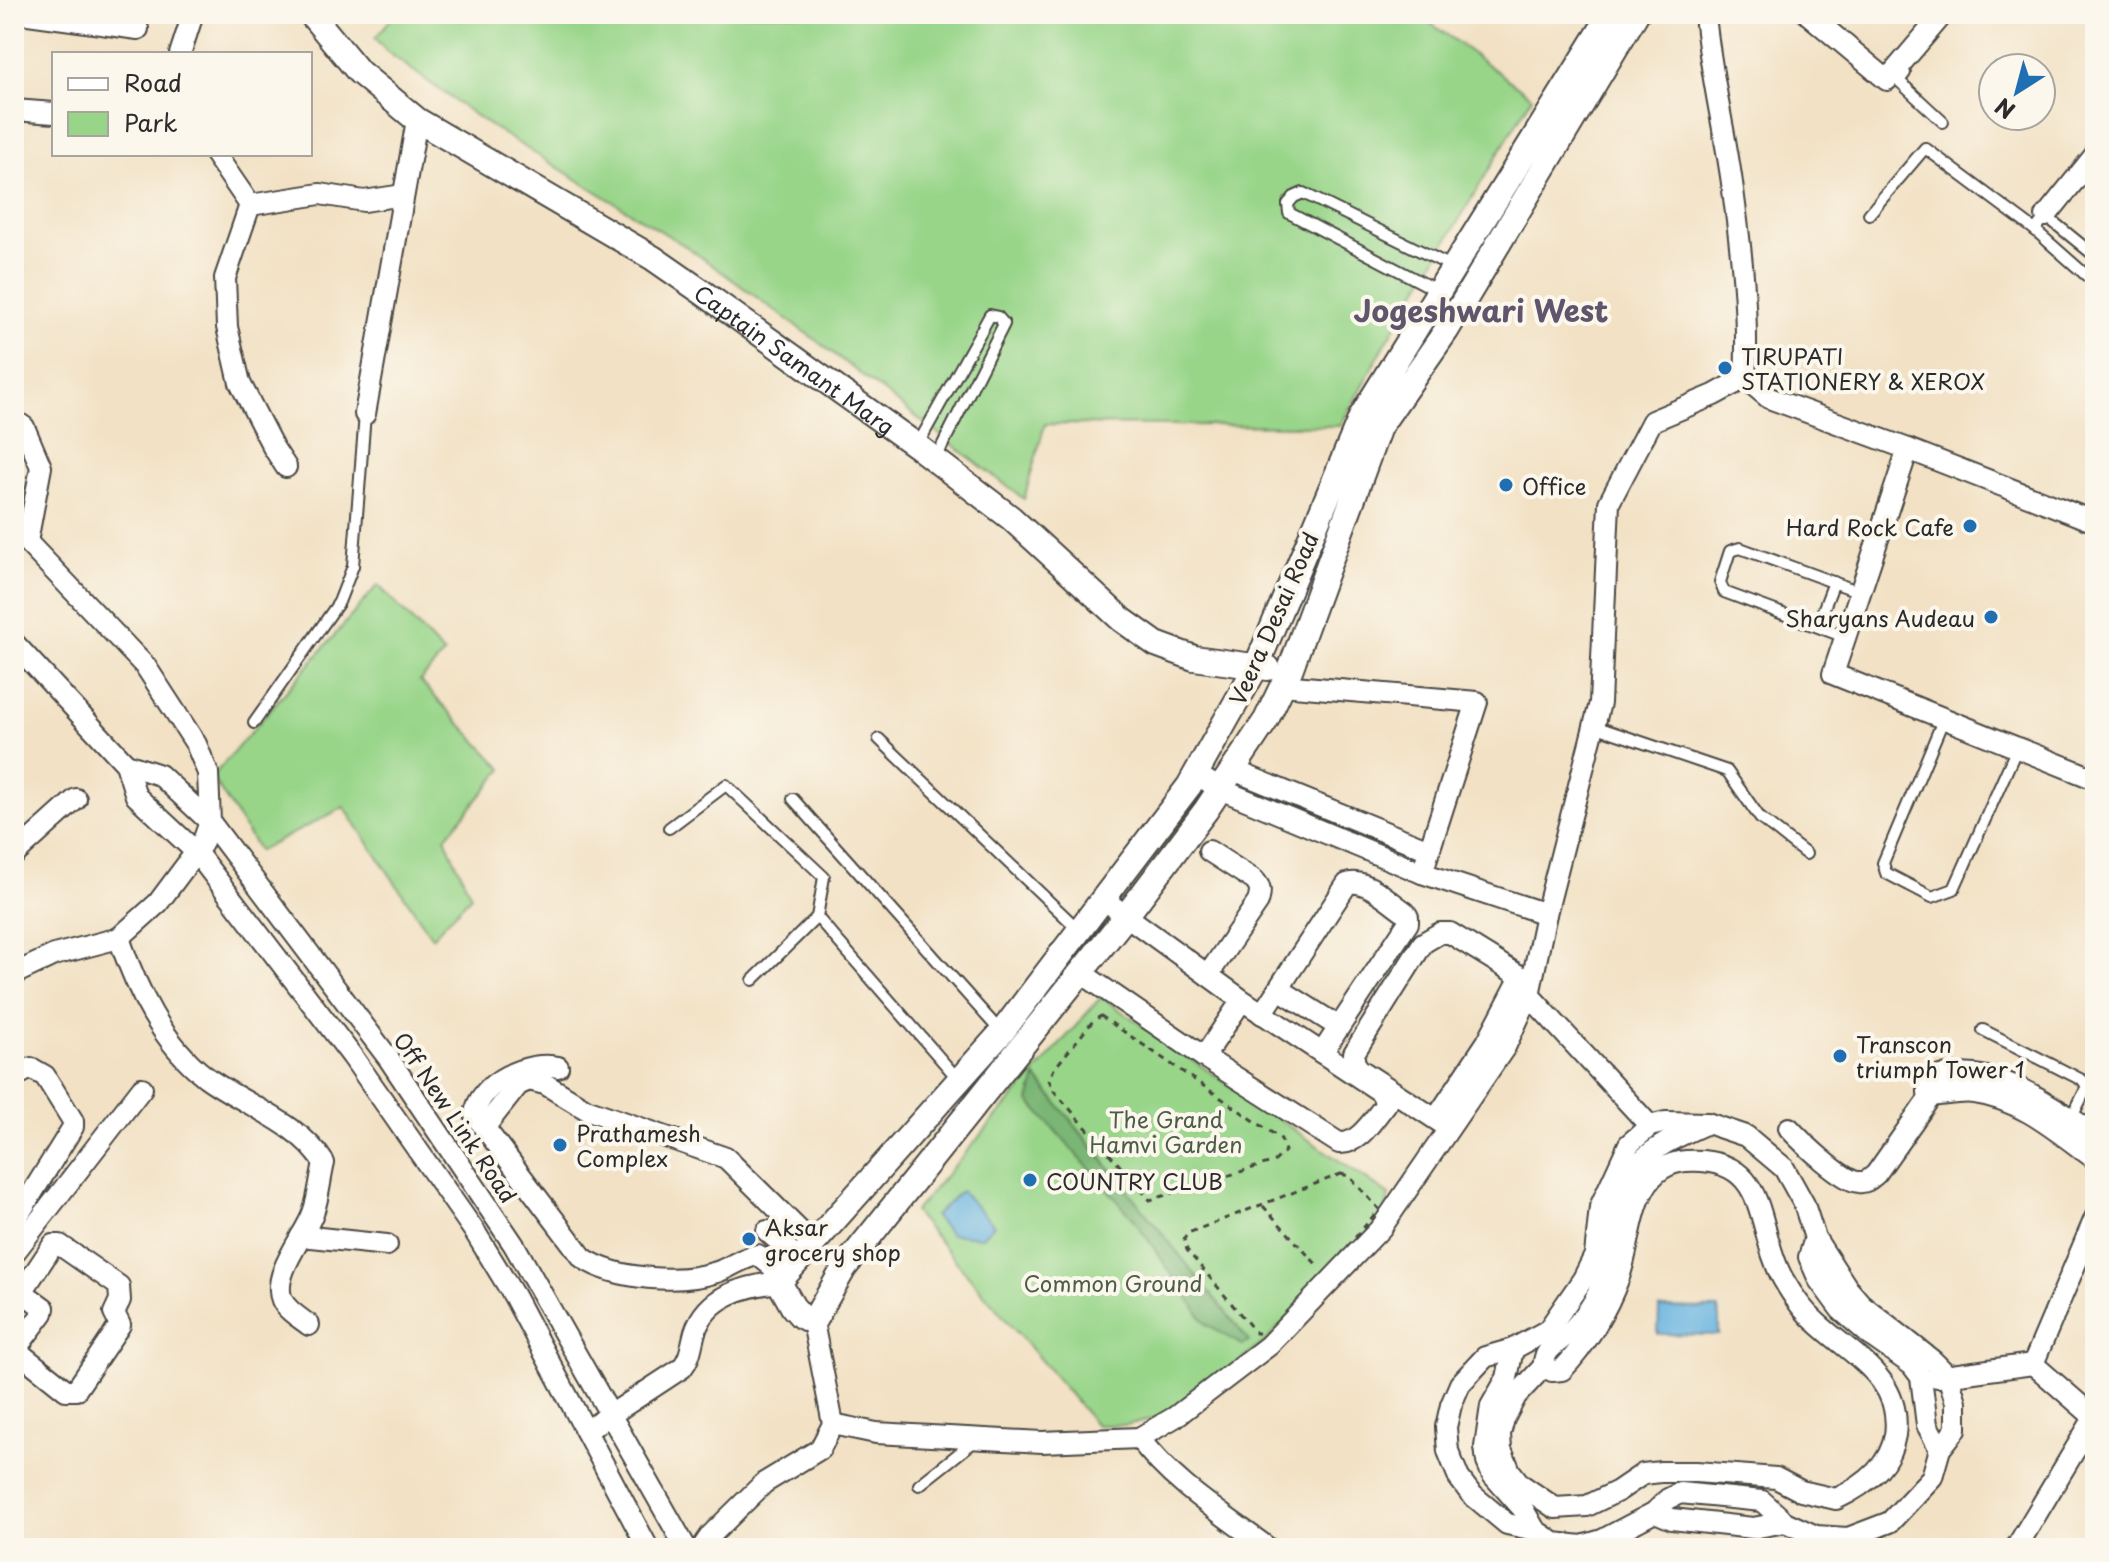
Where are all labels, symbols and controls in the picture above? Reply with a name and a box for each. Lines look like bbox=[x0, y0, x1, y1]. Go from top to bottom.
legend bbox=[52, 52, 312, 156]
north arrow bbox=[1977, 52, 2057, 132]
text: Road bbox=[124, 64, 182, 100]
text: N bbox=[1988, 91, 2021, 128]
text: Park bbox=[124, 104, 178, 140]
street label: Captain Samant Marg bbox=[688, 276, 902, 442]
district label: Jogeshwari West bbox=[1354, 287, 1608, 332]
place label: TIRUPATI STATIONERY & XEROX bbox=[1741, 339, 1986, 397]
marker: TIRUPATI STATIONERY & XEROX bbox=[1716, 359, 1734, 377]
place label: Office bbox=[1522, 469, 1586, 502]
marker: Office bbox=[1497, 476, 1515, 494]
place label: Hard Rock Cafe bbox=[1786, 510, 1954, 543]
marker: Hard Rock Cafe bbox=[1961, 517, 1979, 535]
street label: Veera Desai Road bbox=[1220, 526, 1326, 710]
place label: Sharyans Audeau bbox=[1785, 601, 1975, 634]
marker: Sharyans Audeau bbox=[1982, 608, 2000, 626]
street label: Off New Link Road bbox=[386, 1025, 526, 1209]
place label: Transcon triumph Tower 1 bbox=[1856, 1027, 2025, 1085]
marker: Transcon triumph Tower 1 bbox=[1831, 1047, 1849, 1065]
park label: The Grand Hamvi Garden bbox=[1090, 1102, 1242, 1160]
place label: Prathamesh Complex bbox=[576, 1116, 701, 1174]
marker: Prathamesh Complex bbox=[551, 1136, 569, 1154]
place label: COUNTRY CLUB bbox=[1046, 1164, 1223, 1197]
marker: COUNTRY CLUB bbox=[1021, 1171, 1039, 1189]
place label: Aksar grocery shop bbox=[765, 1210, 901, 1268]
marker: Aksar grocery shop bbox=[740, 1230, 758, 1248]
park label: Common Ground bbox=[1024, 1266, 1202, 1299]

